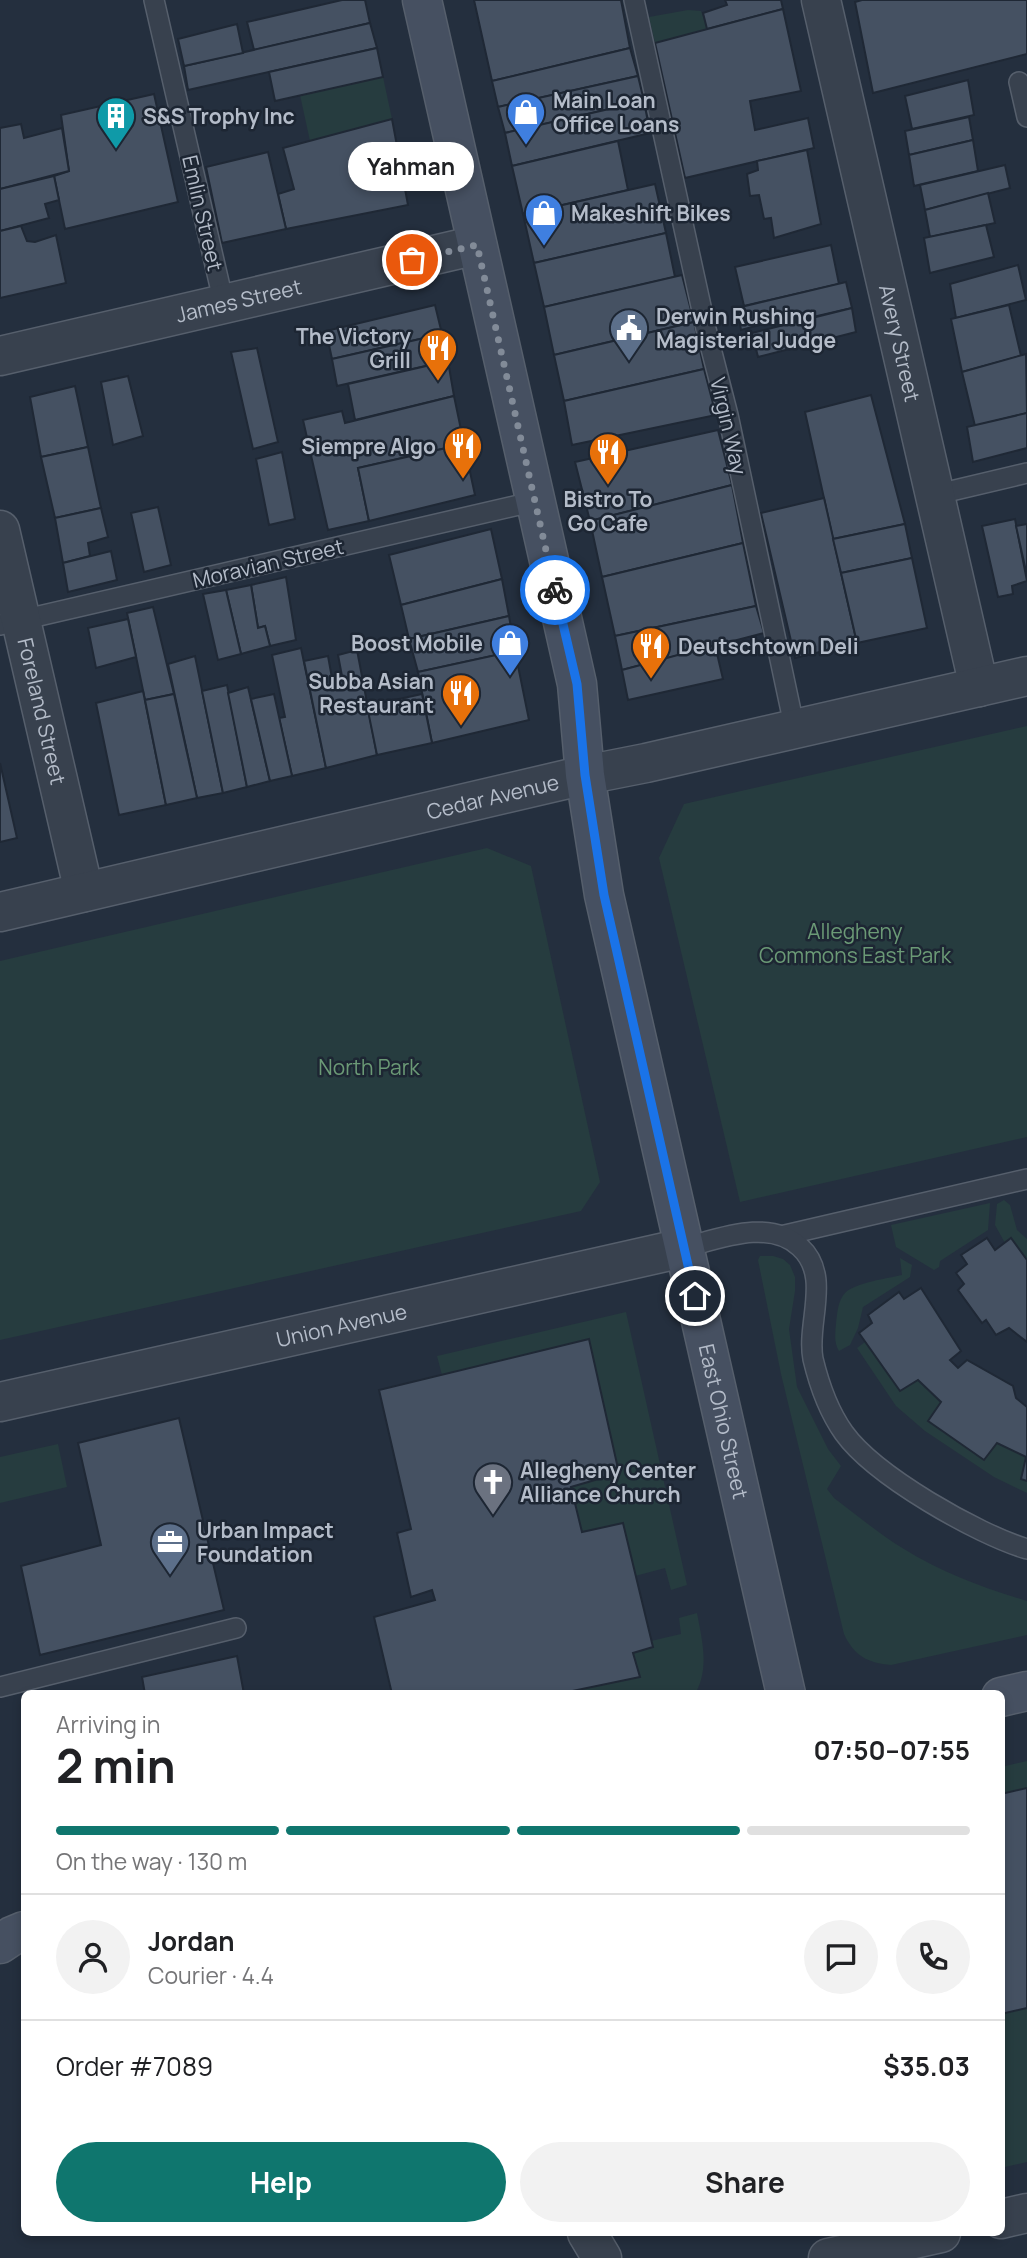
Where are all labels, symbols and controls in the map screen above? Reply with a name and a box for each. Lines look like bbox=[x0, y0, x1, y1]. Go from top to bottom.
place label: Main Loan Office Loans bbox=[553, 86, 679, 138]
shop icon: Main Loan Office Loans bbox=[505, 91, 547, 146]
building icon: S&S Trophy Inc bbox=[95, 95, 137, 150]
place label: S&S Trophy Inc bbox=[143, 102, 295, 130]
callout: Yahman bbox=[349, 141, 475, 190]
text: Yahman bbox=[367, 150, 455, 182]
street label: Emlin Street bbox=[176, 152, 230, 274]
shop icon: Makeshift Bikes bbox=[523, 192, 565, 247]
place label: Makeshift Bikes bbox=[571, 199, 731, 227]
pin bbox=[382, 230, 442, 290]
icon: bag bbox=[393, 241, 431, 279]
street label: James Street bbox=[173, 272, 304, 329]
street label: Avery Street bbox=[873, 282, 927, 404]
place label: Derwin Rushing Magisterial Judge bbox=[656, 302, 836, 354]
public building icon: Derwin Rushing Magisterial Judge bbox=[608, 307, 650, 362]
place label: The Victory Grill bbox=[296, 322, 411, 374]
restaurant icon: The Victory Grill bbox=[417, 327, 459, 382]
street label: Virgin Way bbox=[704, 375, 754, 477]
restaurant icon: Siempre Algo bbox=[442, 425, 484, 480]
restaurant icon: Bistro To Go Cafe bbox=[587, 431, 629, 486]
place label: Siempre Algo bbox=[301, 432, 436, 460]
place label: Bistro To Go Cafe bbox=[564, 485, 653, 537]
street label: Moravian Street bbox=[190, 532, 346, 594]
courier bbox=[520, 555, 590, 625]
icon: bike bbox=[536, 571, 574, 609]
shop icon: Boost Mobile bbox=[489, 622, 531, 677]
restaurant icon: Deutschtown Deli bbox=[630, 625, 672, 680]
place label: Boost Mobile bbox=[351, 629, 483, 657]
place label: Deutschtown Deli bbox=[678, 632, 859, 660]
street label: Foreland Street bbox=[11, 635, 73, 787]
place label: Subba Asian Restaurant bbox=[308, 667, 434, 719]
restaurant icon: Subba Asian Restaurant bbox=[440, 672, 482, 727]
street label: Cedar Avenue bbox=[424, 768, 562, 826]
park label: Allegheny Commons East Park bbox=[759, 917, 952, 969]
park label: North Park bbox=[318, 1053, 420, 1081]
pin bbox=[665, 1266, 725, 1326]
icon: home bbox=[676, 1277, 714, 1315]
street label: Union Avenue bbox=[273, 1297, 409, 1353]
street label: East Ohio Street bbox=[693, 1341, 755, 1502]
place label: Allegheny Center Alliance Church bbox=[520, 1456, 696, 1508]
church icon: Allegheny Center Alliance Church bbox=[472, 1461, 514, 1516]
place label: Urban Impact Foundation bbox=[197, 1516, 334, 1568]
office icon: Urban Impact Foundation bbox=[149, 1521, 191, 1576]
text: Arriving in bbox=[56, 1708, 161, 1740]
text: 07:50–07:55 bbox=[813, 1732, 970, 1768]
text: 2 min bbox=[56, 1734, 176, 1797]
text: On the way · 130 m bbox=[56, 1845, 247, 1877]
button: person bbox=[56, 1920, 130, 1994]
button: chat bbox=[804, 1920, 878, 1994]
button: phone bbox=[896, 1920, 970, 1994]
text: Jordan bbox=[148, 1923, 234, 1959]
text: Courier · 4.4 bbox=[148, 1959, 274, 1991]
text: Order #7089 bbox=[56, 2048, 213, 2084]
text: $35.03 bbox=[883, 2048, 970, 2084]
button: Help bbox=[56, 2142, 506, 2222]
button: Share bbox=[520, 2142, 970, 2222]

